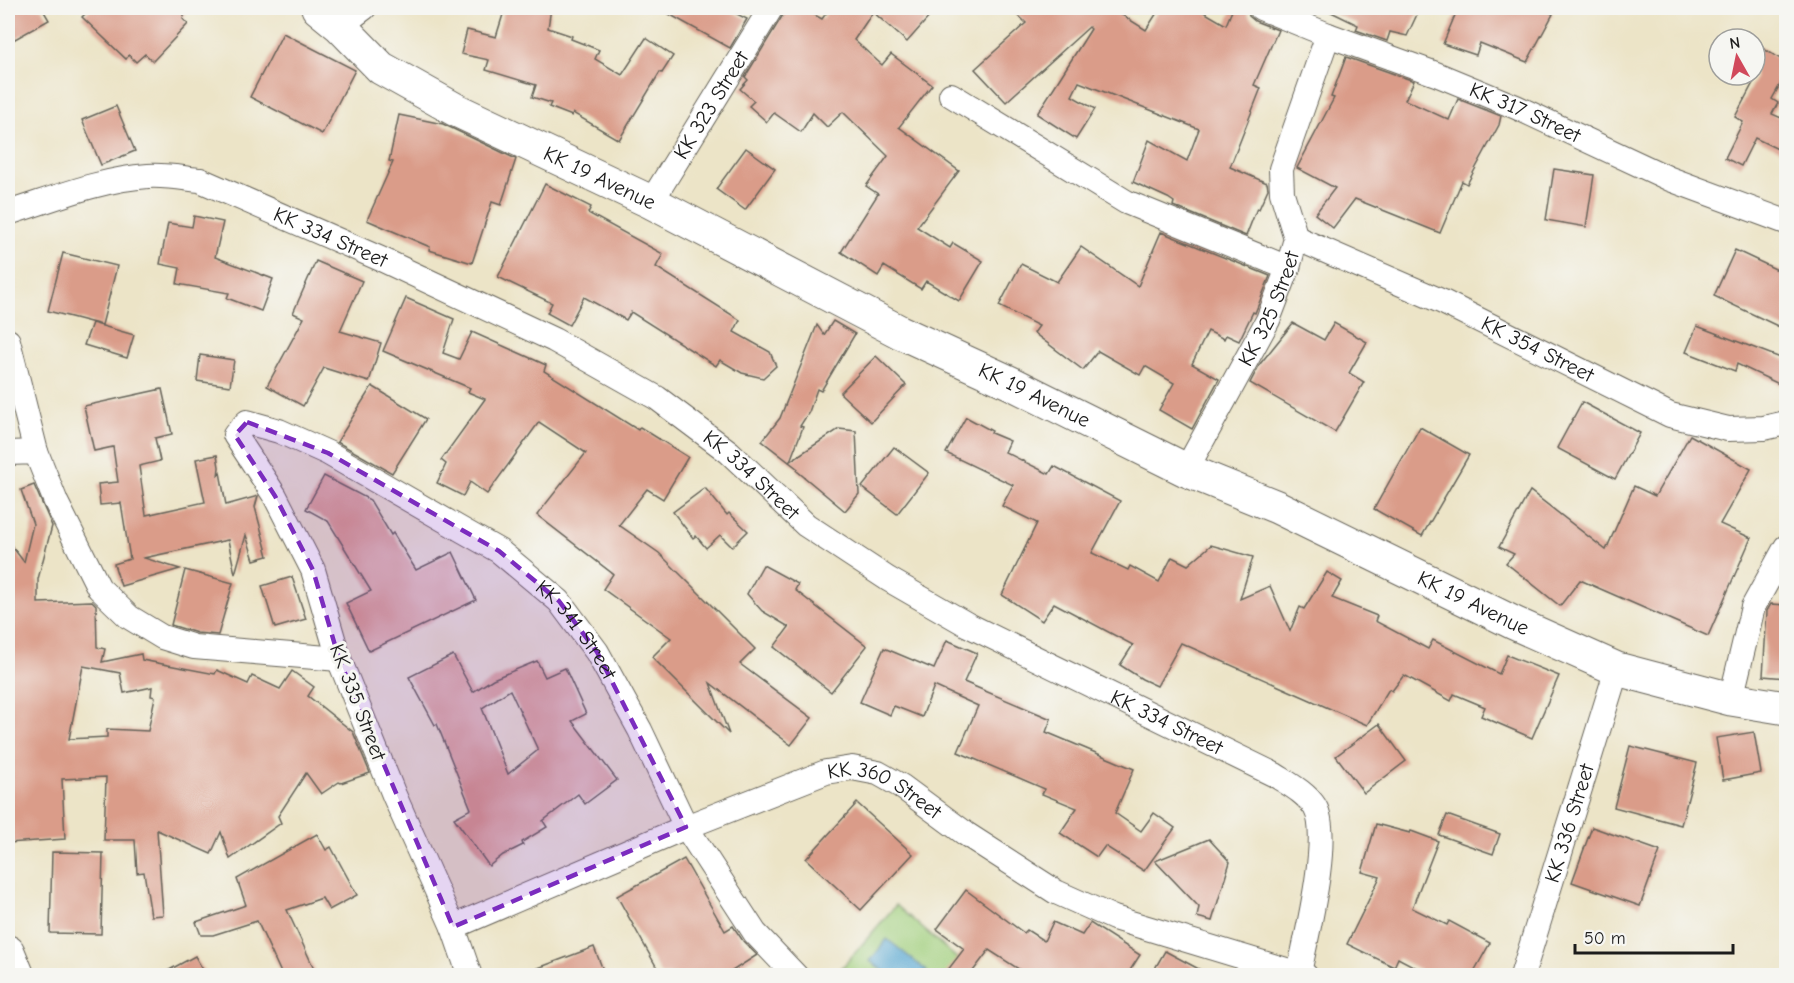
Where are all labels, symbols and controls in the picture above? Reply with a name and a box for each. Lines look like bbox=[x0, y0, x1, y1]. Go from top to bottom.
north arrow bbox=[1707, 27, 1767, 87]
text: N bbox=[1728, 33, 1741, 53]
street label: KK 323 Street bbox=[669, 46, 754, 163]
street label: KK 317 Street bbox=[1466, 77, 1585, 148]
street label: KK 19 Avenue bbox=[540, 141, 660, 214]
street label: KK 334 Street bbox=[270, 202, 392, 273]
street label: KK 325 Street bbox=[1233, 248, 1304, 370]
street label: KK 354 Street bbox=[1477, 311, 1599, 388]
street label: KK 19 Avenue bbox=[975, 358, 1094, 432]
street label: KK 334 Street bbox=[699, 425, 805, 525]
street label: KK 19 Avenue bbox=[1414, 566, 1533, 640]
street label: KK 341 Street bbox=[531, 575, 622, 684]
street label: KK 335 Street bbox=[325, 640, 392, 765]
street label: KK 334 Street bbox=[1107, 685, 1228, 760]
street label: KK 360 Street bbox=[826, 756, 947, 824]
street label: KK 336 Street bbox=[1540, 760, 1599, 885]
scale bar bbox=[1575, 917, 1732, 955]
text: 50 m bbox=[1584, 928, 1626, 949]

